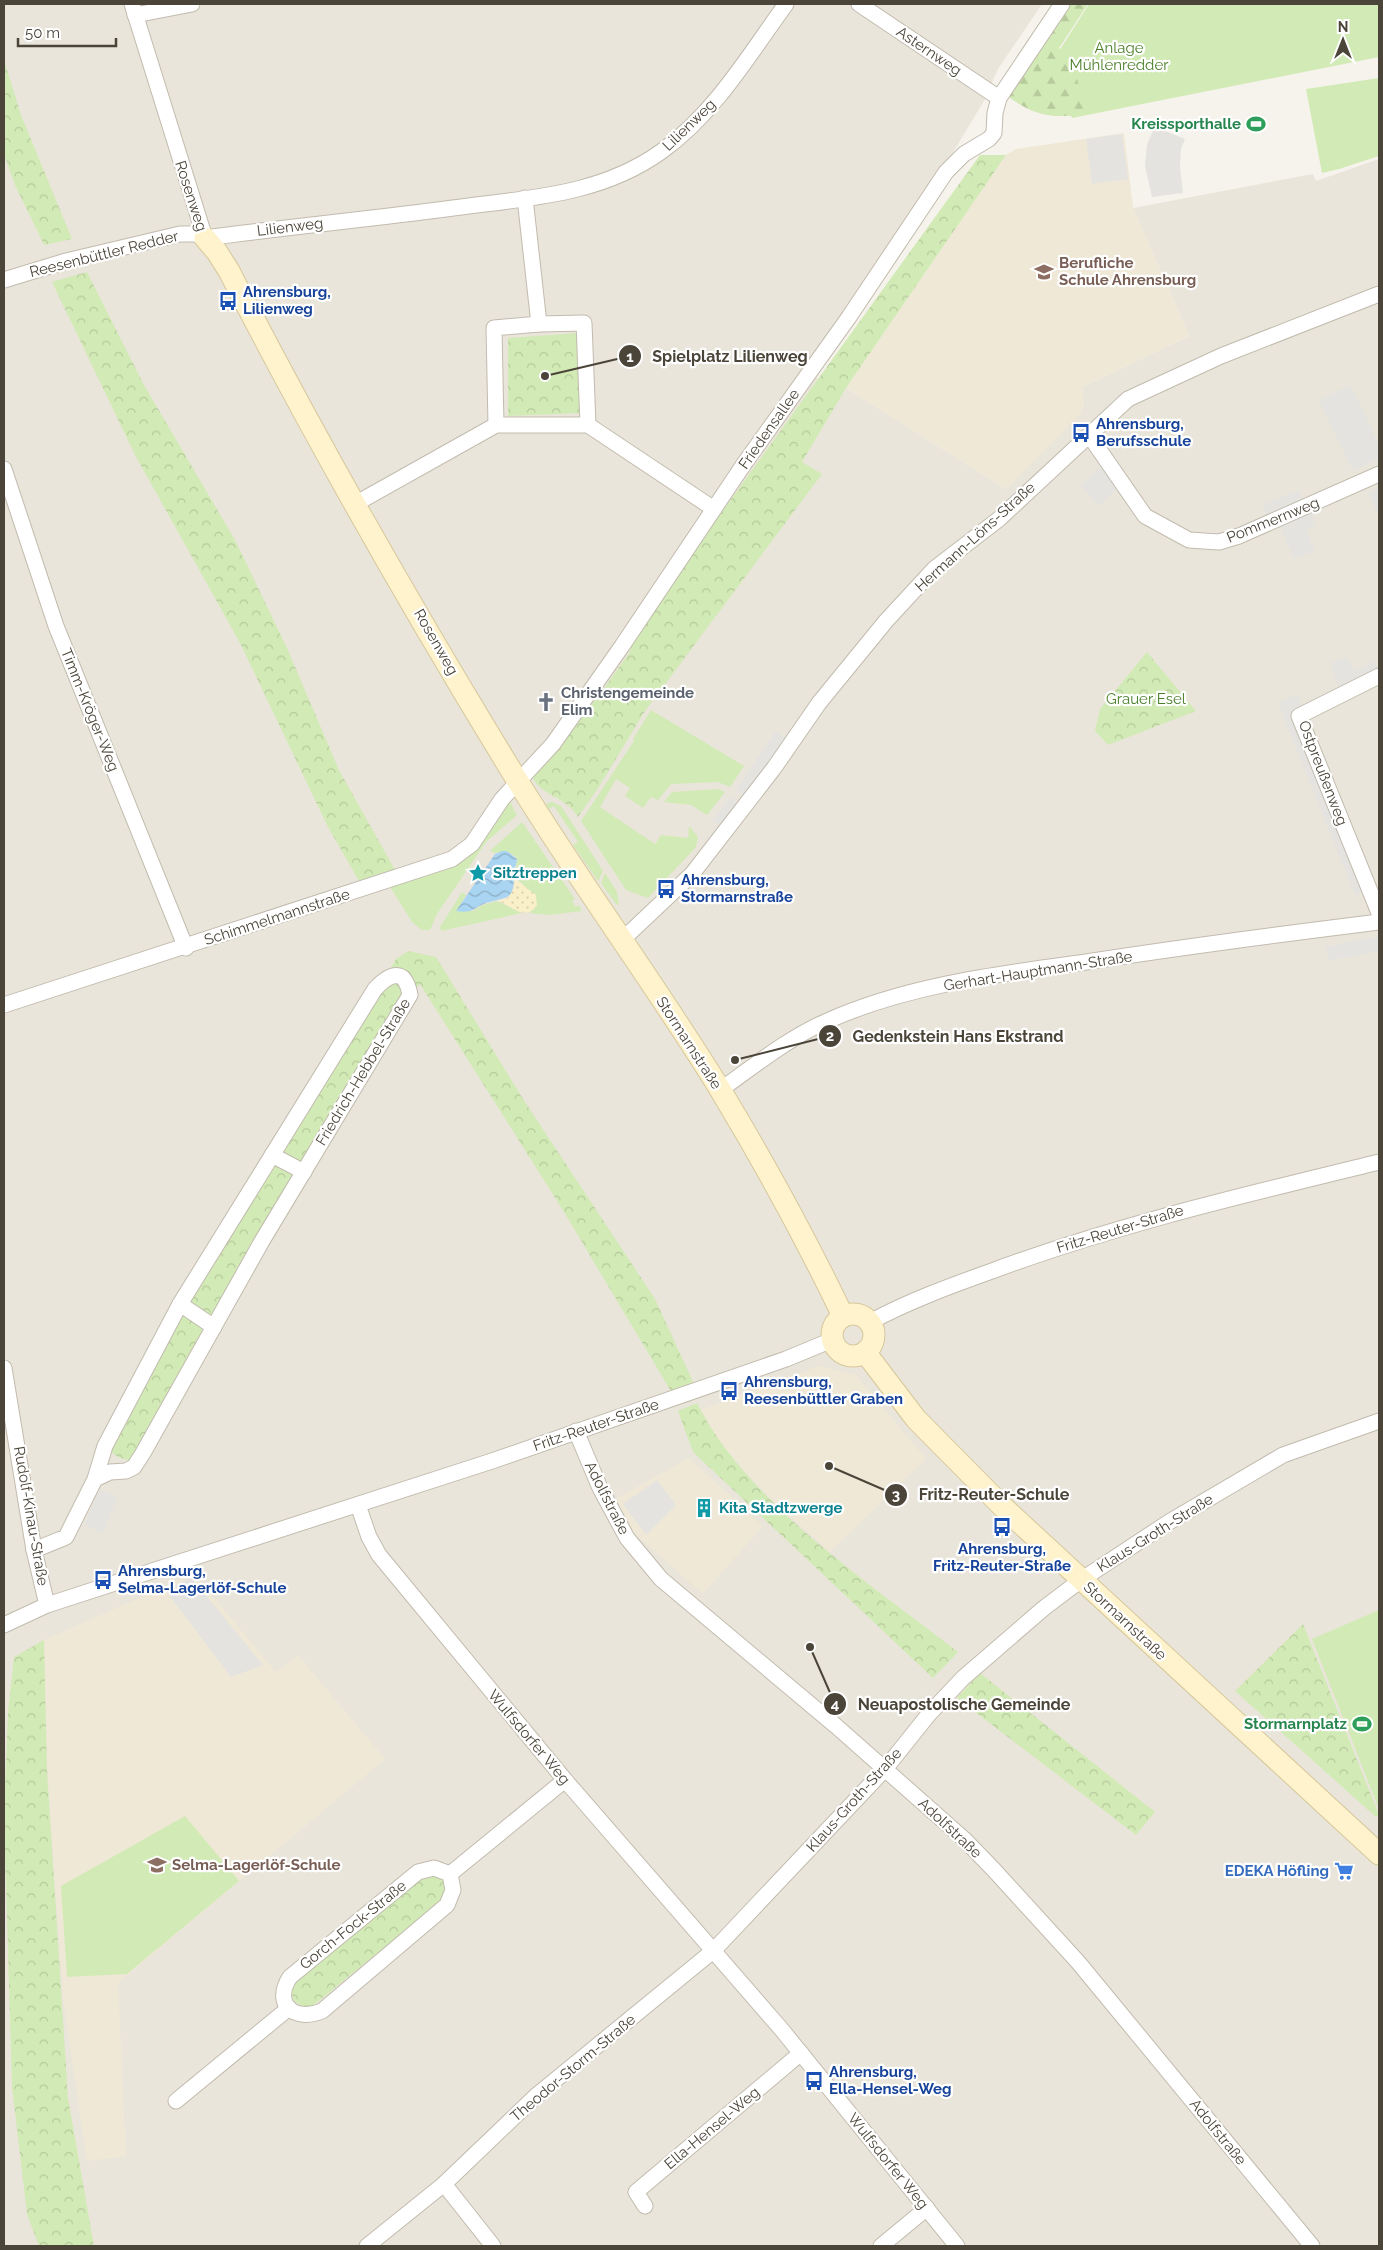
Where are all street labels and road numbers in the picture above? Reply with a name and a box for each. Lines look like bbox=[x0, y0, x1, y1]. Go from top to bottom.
street label: Asternweg bbox=[893, 23, 965, 79]
street label: Lilienweg bbox=[659, 95, 719, 155]
street label: Rosenweg bbox=[171, 158, 211, 234]
street label: Lilienweg bbox=[256, 214, 324, 240]
street label: Reesenbüttler Redder bbox=[28, 227, 181, 281]
street label: Friedensallee bbox=[735, 385, 803, 473]
street label: Hermann-Löns-Straße bbox=[911, 478, 1039, 596]
street label: Pommernweg bbox=[1224, 493, 1322, 547]
street label: Rosenweg bbox=[410, 606, 462, 678]
street label: Timm-Kröger-Weg bbox=[57, 646, 123, 774]
street label: Ostpreußenweg bbox=[1295, 718, 1351, 828]
street label: Schimmelmannstraße bbox=[202, 885, 352, 949]
street label: Gerhart-Hauptmann-Straße bbox=[942, 947, 1134, 995]
street label: Stormarnstraße bbox=[652, 993, 726, 1093]
street label: Friedrich-Hebbel-Straße bbox=[312, 995, 414, 1149]
street label: Fritz-Reuter-Straße bbox=[1054, 1201, 1186, 1257]
street label: Fritz-Reuter-Straße bbox=[531, 1395, 661, 1455]
street label: Rudolf-Kinau-Straße bbox=[10, 1445, 52, 1587]
street label: Adolfstraße bbox=[581, 1458, 633, 1538]
street label: Klaus-Groth-Straße bbox=[1094, 1490, 1217, 1576]
street label: Stormarnstraße bbox=[1080, 1578, 1170, 1664]
street label: Wulfsdorfer Weg bbox=[484, 1686, 574, 1788]
street label: Klaus-Groth-Straße bbox=[803, 1744, 905, 1856]
street label: Adolfstraße bbox=[915, 1794, 986, 1862]
street label: Gorch-Fock-Straße bbox=[296, 1876, 410, 1973]
street label: Theodor-Storm-Straße bbox=[507, 2010, 639, 2126]
street label: Ella-Hensel-Weg bbox=[661, 2083, 763, 2173]
street label: Adolfstraße bbox=[1186, 2095, 1250, 2169]
street label: Wulfsdorfer Weg bbox=[844, 2109, 932, 2213]

